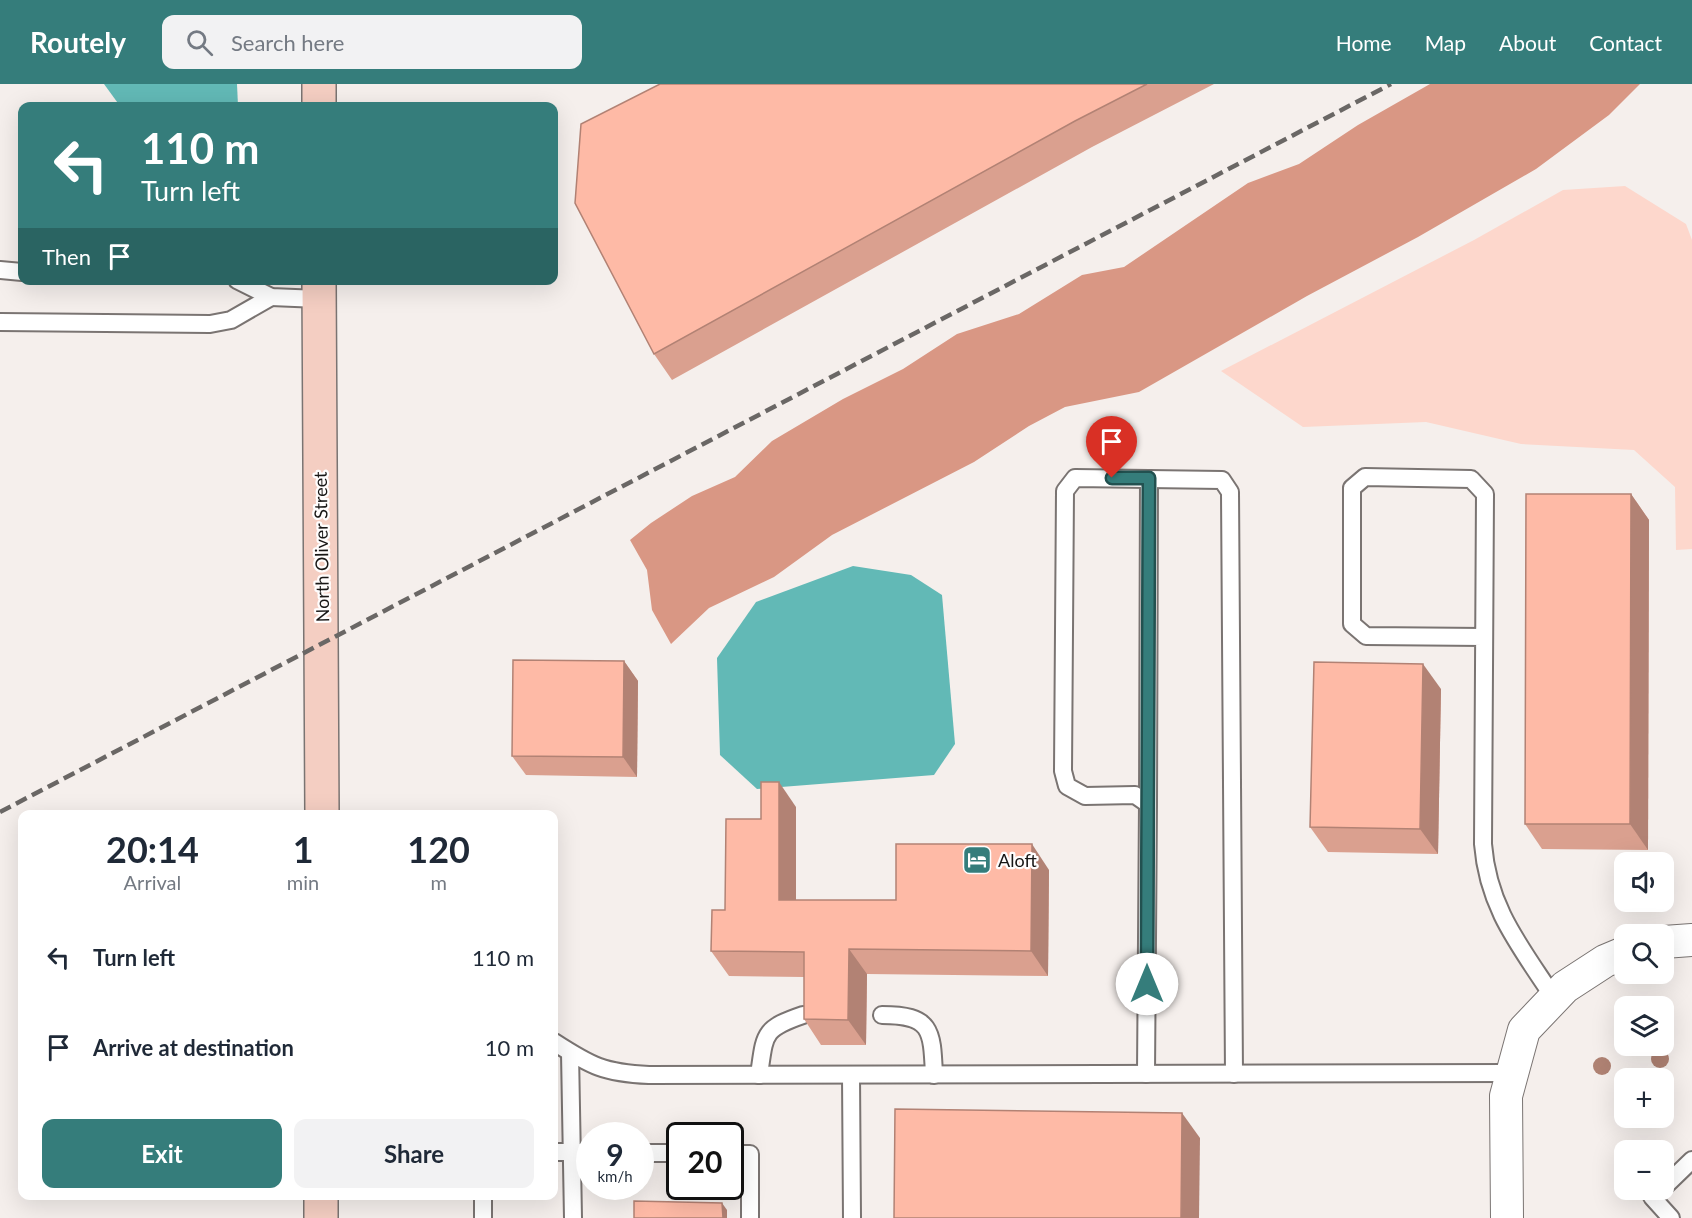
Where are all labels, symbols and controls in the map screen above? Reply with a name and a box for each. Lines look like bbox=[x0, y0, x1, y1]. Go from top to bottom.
search box bbox=[162, 15, 582, 69]
text: Routely bbox=[30, 25, 126, 59]
icon: search bbox=[183, 26, 216, 59]
text: Search here bbox=[231, 29, 344, 56]
text: Home bbox=[1336, 30, 1392, 55]
text: Map bbox=[1425, 30, 1466, 55]
text: About bbox=[1499, 30, 1556, 55]
text: Contact bbox=[1589, 30, 1662, 55]
text: 110 m bbox=[141, 123, 259, 173]
icon: left bbox=[42, 126, 120, 204]
text: Turn left bbox=[141, 174, 240, 207]
icon: arrive bbox=[103, 240, 136, 273]
text: Then bbox=[42, 243, 91, 270]
pin bbox=[1086, 416, 1137, 478]
icon: arrive bbox=[1095, 425, 1128, 458]
street label: North Oliver Street bbox=[309, 471, 333, 623]
text: 20:14 bbox=[106, 827, 199, 871]
text: 1 bbox=[293, 827, 314, 871]
text: 120 bbox=[407, 827, 470, 871]
hotel icon: Aloft bbox=[961, 844, 993, 876]
place label: Aloft bbox=[998, 849, 1037, 871]
map controls bbox=[1614, 852, 1674, 1200]
button: sound bbox=[1614, 852, 1674, 912]
text: Arrival bbox=[124, 870, 181, 894]
text: min bbox=[287, 870, 319, 894]
text: m bbox=[430, 870, 447, 894]
button: search bbox=[1614, 924, 1674, 984]
icon: left bbox=[42, 941, 75, 974]
text: Turn left bbox=[93, 944, 175, 971]
text: 110 m bbox=[472, 944, 534, 971]
position arrow bbox=[1115, 952, 1179, 1016]
button: layers bbox=[1614, 996, 1674, 1056]
icon: arrive bbox=[42, 1031, 75, 1064]
text: Arrive at destination bbox=[93, 1034, 294, 1061]
text: 10 m bbox=[485, 1034, 534, 1061]
button: + bbox=[1614, 1068, 1674, 1128]
button: Exit bbox=[42, 1119, 282, 1188]
button: Share bbox=[294, 1119, 534, 1188]
speed limit sign: 20 bbox=[666, 1122, 744, 1200]
text: 9 bbox=[606, 1136, 624, 1172]
button: − bbox=[1614, 1140, 1674, 1200]
text: km/h bbox=[597, 1167, 633, 1185]

